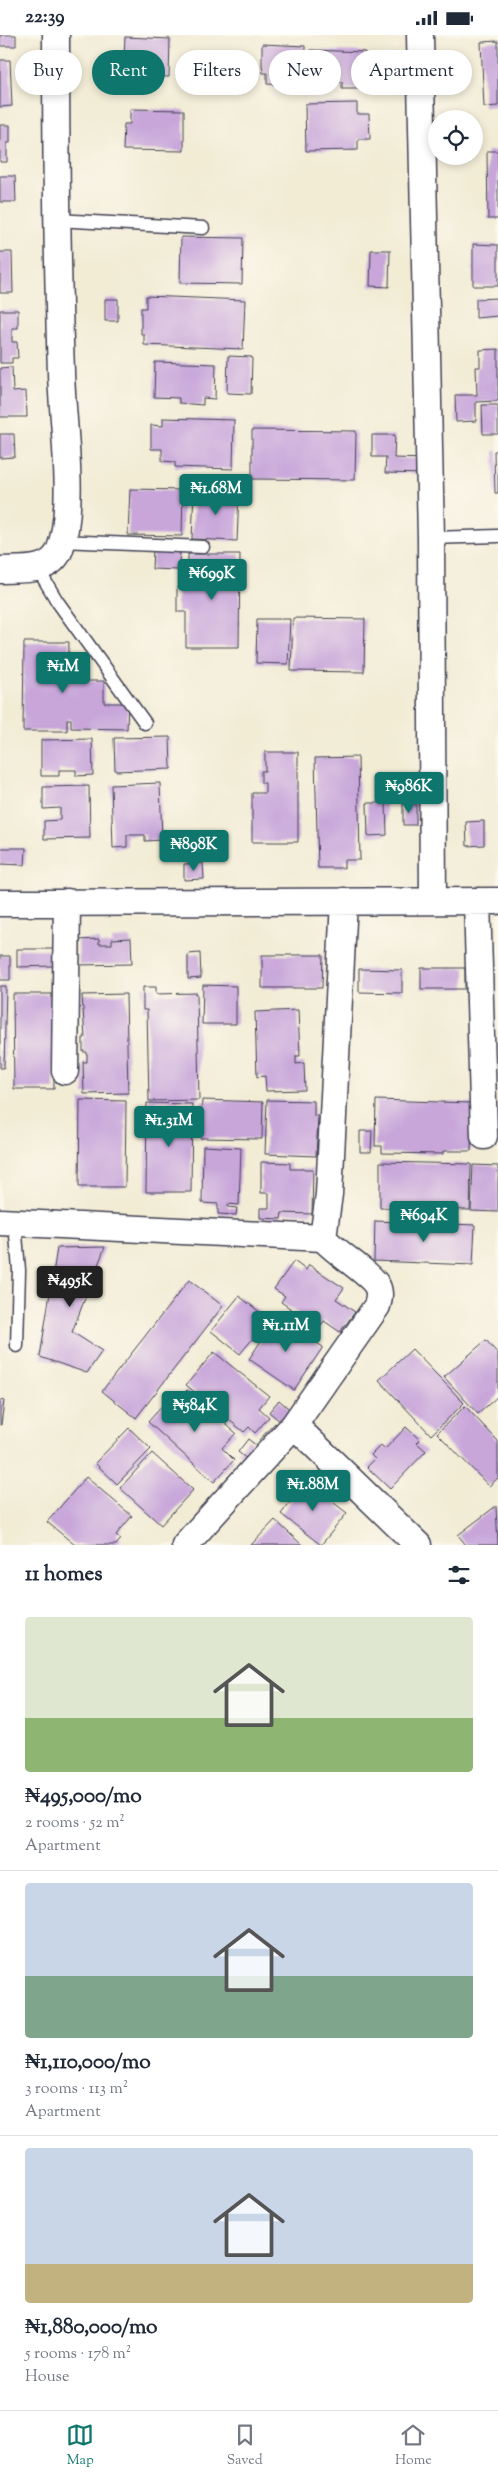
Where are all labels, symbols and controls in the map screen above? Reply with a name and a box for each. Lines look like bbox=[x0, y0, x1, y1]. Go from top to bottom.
text: 22:39 bbox=[25, 4, 64, 31]
chip: Buy bbox=[15, 50, 82, 95]
chip: Rent bbox=[92, 50, 165, 95]
chip: Filters bbox=[175, 50, 259, 95]
chip: New bbox=[269, 50, 341, 95]
chip: Apartment bbox=[351, 50, 472, 95]
map controls bbox=[428, 110, 483, 165]
button: locate bbox=[428, 110, 483, 165]
pin: ₦1.68M bbox=[175, 473, 257, 516]
text: ₦1.68M bbox=[190, 478, 242, 501]
pin: ₦699K bbox=[177, 559, 247, 601]
text: ₦699K bbox=[189, 563, 235, 586]
pin: ₦1M bbox=[39, 651, 87, 694]
text: ₦1M bbox=[47, 656, 79, 679]
pin: ₦986K bbox=[374, 771, 444, 814]
text: ₦986K bbox=[386, 776, 432, 799]
pin: ₦898K bbox=[159, 829, 229, 872]
text: ₦898K bbox=[171, 834, 217, 857]
pin: ₦1.31M bbox=[128, 1105, 210, 1148]
text: ₦1.31M bbox=[145, 1110, 193, 1133]
pin: ₦694K bbox=[389, 1201, 459, 1243]
text: ₦694K bbox=[401, 1205, 447, 1228]
pin: ₦495K bbox=[35, 1265, 105, 1308]
text: ₦495K bbox=[48, 1270, 92, 1293]
pin: ₦1.11M bbox=[245, 1311, 327, 1353]
text: ₦1.11M bbox=[263, 1315, 309, 1338]
pin: ₦584K bbox=[160, 1391, 230, 1433]
text: ₦584K bbox=[173, 1395, 217, 1418]
pin: ₦1.88M bbox=[272, 1469, 354, 1512]
text: ₦1.88M bbox=[287, 1474, 339, 1497]
text: 11 homes bbox=[25, 1560, 103, 1590]
icon: filters bbox=[445, 1561, 473, 1589]
icon: home bbox=[204, 1650, 294, 1740]
text: ₦495,000/mo bbox=[25, 1782, 142, 1812]
text: 2 rooms · 52 m² bbox=[25, 1812, 125, 1835]
text: Apartment bbox=[25, 1835, 101, 1858]
icon: home bbox=[204, 1915, 294, 2005]
text: ₦1,110,000/mo bbox=[25, 2048, 151, 2078]
text: 3 rooms · 113 m² bbox=[25, 2078, 128, 2101]
text: Apartment bbox=[25, 2101, 101, 2124]
icon: home bbox=[204, 2180, 294, 2270]
text: ₦1,880,000/mo bbox=[25, 2313, 158, 2343]
text: 5 rooms · 178 m² bbox=[25, 2343, 131, 2366]
text: House bbox=[25, 2366, 69, 2389]
tab: Map bbox=[66, 2421, 94, 2471]
tab: Saved bbox=[227, 2421, 263, 2471]
tab: Home bbox=[395, 2421, 432, 2471]

